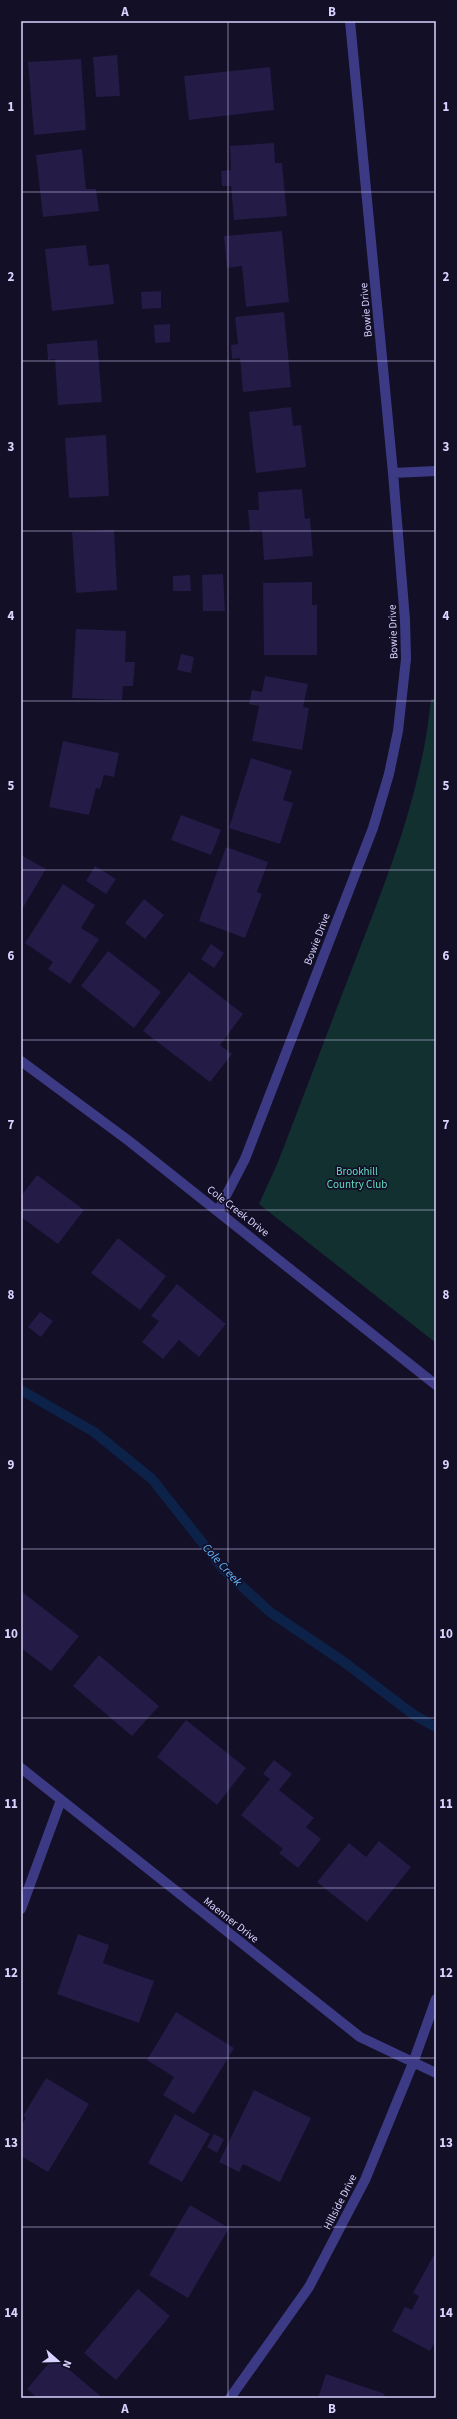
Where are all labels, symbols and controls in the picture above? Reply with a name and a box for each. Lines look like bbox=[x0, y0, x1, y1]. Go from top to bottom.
text: A bbox=[120, 3, 129, 21]
text: B bbox=[328, 3, 336, 21]
text: 1 bbox=[8, 98, 15, 116]
text: 1 bbox=[443, 98, 450, 116]
text: 2 bbox=[8, 268, 15, 286]
text: 2 bbox=[443, 268, 450, 286]
street label: Bowie Drive bbox=[356, 282, 376, 338]
text: 3 bbox=[8, 438, 15, 456]
text: 3 bbox=[443, 438, 450, 456]
street label: Bowie Drive bbox=[385, 604, 401, 660]
text: 4 bbox=[8, 607, 15, 625]
text: 4 bbox=[443, 607, 450, 625]
text: 5 bbox=[8, 777, 15, 795]
text: 5 bbox=[443, 777, 450, 795]
street label: Bowie Drive bbox=[300, 910, 334, 967]
text: 6 bbox=[8, 947, 15, 965]
text: 6 bbox=[443, 947, 450, 965]
text: 7 bbox=[8, 1116, 15, 1134]
text: 7 bbox=[443, 1116, 450, 1134]
park label: Brookhill Country Club bbox=[327, 1164, 387, 1192]
street label: Cole Creek Drive bbox=[204, 1182, 273, 1240]
text: 8 bbox=[8, 1286, 15, 1304]
text: 8 bbox=[443, 1286, 450, 1304]
text: 9 bbox=[8, 1456, 15, 1474]
text: 9 bbox=[443, 1456, 450, 1474]
water label: Cole Creek bbox=[198, 1540, 246, 1590]
text: 10 bbox=[4, 1625, 18, 1643]
text: 10 bbox=[439, 1625, 453, 1643]
text: 11 bbox=[4, 1795, 18, 1813]
text: 11 bbox=[439, 1795, 453, 1813]
street label: Maenner Drive bbox=[200, 1894, 262, 1947]
text: 12 bbox=[4, 1964, 18, 1982]
text: 12 bbox=[439, 1964, 453, 1982]
text: 13 bbox=[4, 2134, 18, 2152]
text: 13 bbox=[439, 2134, 453, 2152]
street label: Hillside Drive bbox=[320, 2171, 361, 2232]
text: 14 bbox=[4, 2304, 18, 2322]
text: 14 bbox=[439, 2304, 453, 2322]
north arrow bbox=[38, 2341, 78, 2381]
text: N bbox=[59, 2358, 75, 2370]
text: A bbox=[120, 2400, 129, 2418]
text: B bbox=[328, 2400, 336, 2418]

